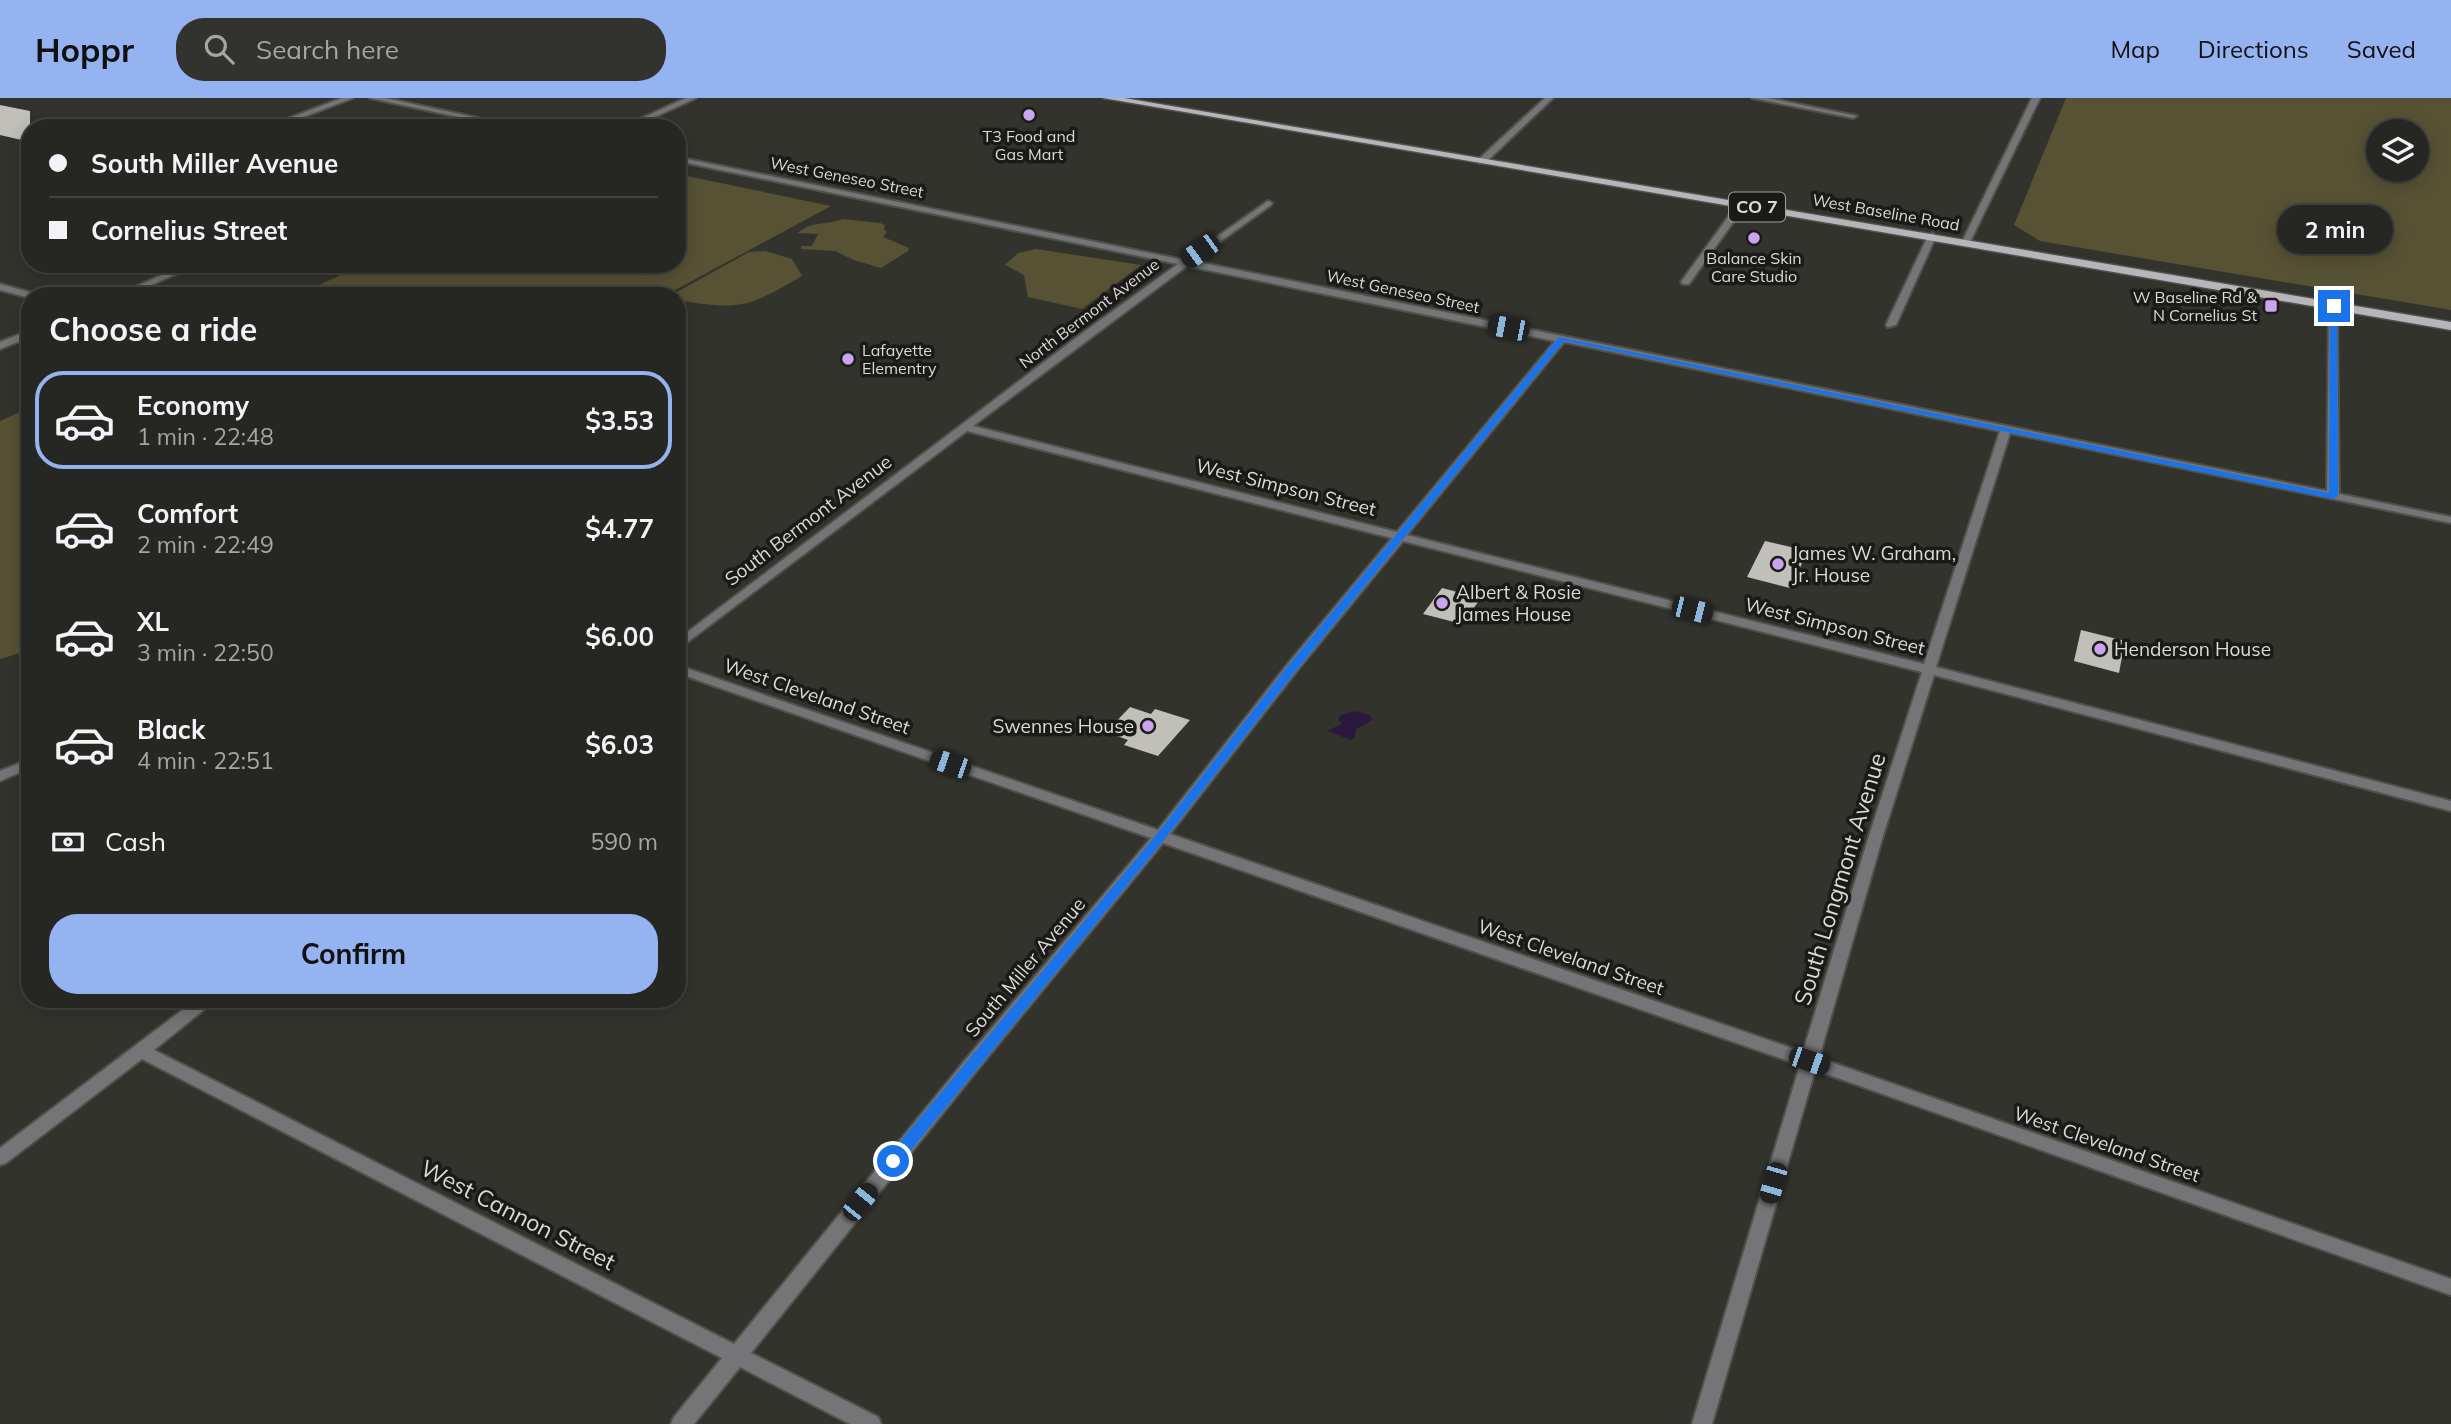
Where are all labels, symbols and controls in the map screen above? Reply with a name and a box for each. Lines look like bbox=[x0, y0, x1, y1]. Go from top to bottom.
search box bbox=[176, 18, 666, 81]
text: Hoppr bbox=[35, 29, 134, 70]
icon: search bbox=[200, 30, 238, 68]
text: Search here bbox=[256, 33, 399, 66]
text: Map bbox=[2110, 34, 2160, 64]
text: Directions bbox=[2198, 34, 2309, 64]
text: Saved bbox=[2347, 34, 2416, 64]
marker: T3 Food and Gas Mart bbox=[1021, 107, 1037, 123]
map controls bbox=[2366, 119, 2429, 182]
button: layers bbox=[2366, 119, 2429, 182]
place label: T3 Food and Gas Mart bbox=[983, 126, 1075, 164]
text: South Miller Avenue bbox=[91, 147, 338, 180]
street label: West Geneseo Street bbox=[769, 152, 926, 202]
street label: West Baseline Road bbox=[1811, 189, 1961, 235]
road number: CO 7 bbox=[1729, 192, 1785, 222]
callout: 2 min bbox=[2276, 204, 2392, 254]
text: Cornelius Street bbox=[91, 214, 287, 247]
text: 2 min bbox=[2305, 215, 2365, 244]
car bbox=[1177, 230, 1224, 272]
marker: Balance Skin Care Studio bbox=[1746, 230, 1762, 246]
place label: Balance Skin Care Studio bbox=[1706, 248, 1802, 286]
street label: North Bermont Avenue bbox=[1015, 254, 1163, 372]
street label: West Geneseo Street bbox=[1325, 265, 1482, 317]
place label: W Baseline Rd & N Cornelius St bbox=[2133, 287, 2257, 325]
route end bbox=[2318, 290, 2350, 322]
marker: W Baseline Rd & N Cornelius St bbox=[2263, 298, 2279, 314]
text: Choose a ride bbox=[49, 309, 257, 349]
car bbox=[1486, 314, 1531, 342]
place label: Lafayette Elementry bbox=[862, 340, 937, 378]
marker: Lafayette Elementry bbox=[840, 351, 856, 367]
icon: car bbox=[53, 389, 116, 452]
text: Economy bbox=[137, 389, 249, 422]
text: $3.53 bbox=[585, 404, 654, 437]
text: 1 min · 22:48 bbox=[137, 422, 274, 451]
street label: South Bermont Avenue bbox=[720, 449, 896, 591]
street label: West Simpson Street bbox=[1194, 453, 1379, 521]
icon: car bbox=[53, 497, 116, 560]
text: Comfort bbox=[137, 497, 238, 530]
text: $4.77 bbox=[585, 512, 654, 545]
text: 2 min · 22:49 bbox=[137, 530, 274, 559]
place label: James W. Graham, Jr. House bbox=[1792, 541, 1956, 587]
marker: James W. Graham, Jr. House bbox=[1770, 556, 1786, 572]
place label: Albert & Rosie James House bbox=[1456, 580, 1581, 626]
street label: West Simpson Street bbox=[1743, 592, 1928, 660]
marker: Albert & Rosie James House bbox=[1434, 595, 1450, 611]
car bbox=[1670, 595, 1715, 625]
icon: car bbox=[53, 605, 116, 668]
text: XL bbox=[137, 605, 169, 638]
text: $6.00 bbox=[585, 620, 654, 653]
place label: Henderson House bbox=[2114, 637, 2271, 661]
text: 3 min · 22:50 bbox=[137, 638, 274, 667]
marker: Henderson House bbox=[2092, 641, 2108, 657]
street label: West Cleveland Street bbox=[721, 653, 914, 739]
icon: car bbox=[53, 713, 116, 776]
text: Black bbox=[137, 713, 205, 746]
place label: Swennes House bbox=[992, 714, 1134, 738]
marker: Swennes House bbox=[1140, 718, 1156, 734]
text: $6.03 bbox=[585, 728, 654, 761]
text: 4 min · 22:51 bbox=[137, 746, 274, 775]
car bbox=[927, 747, 974, 781]
street label: South Longmont Avenue bbox=[1787, 749, 1892, 1008]
icon: cash bbox=[49, 823, 87, 861]
text: Cash bbox=[105, 825, 166, 858]
text: 590 m bbox=[590, 827, 658, 856]
street label: South Miller Avenue bbox=[960, 892, 1090, 1042]
button: Confirm bbox=[49, 914, 658, 994]
street label: West Cleveland Street bbox=[1475, 914, 1668, 1000]
car bbox=[1786, 1044, 1833, 1078]
street label: West Cleveland Street bbox=[2011, 1101, 2204, 1187]
route start bbox=[877, 1145, 909, 1177]
street label: West Cannon Street bbox=[416, 1153, 620, 1276]
car bbox=[1758, 1160, 1789, 1206]
car bbox=[839, 1179, 882, 1225]

